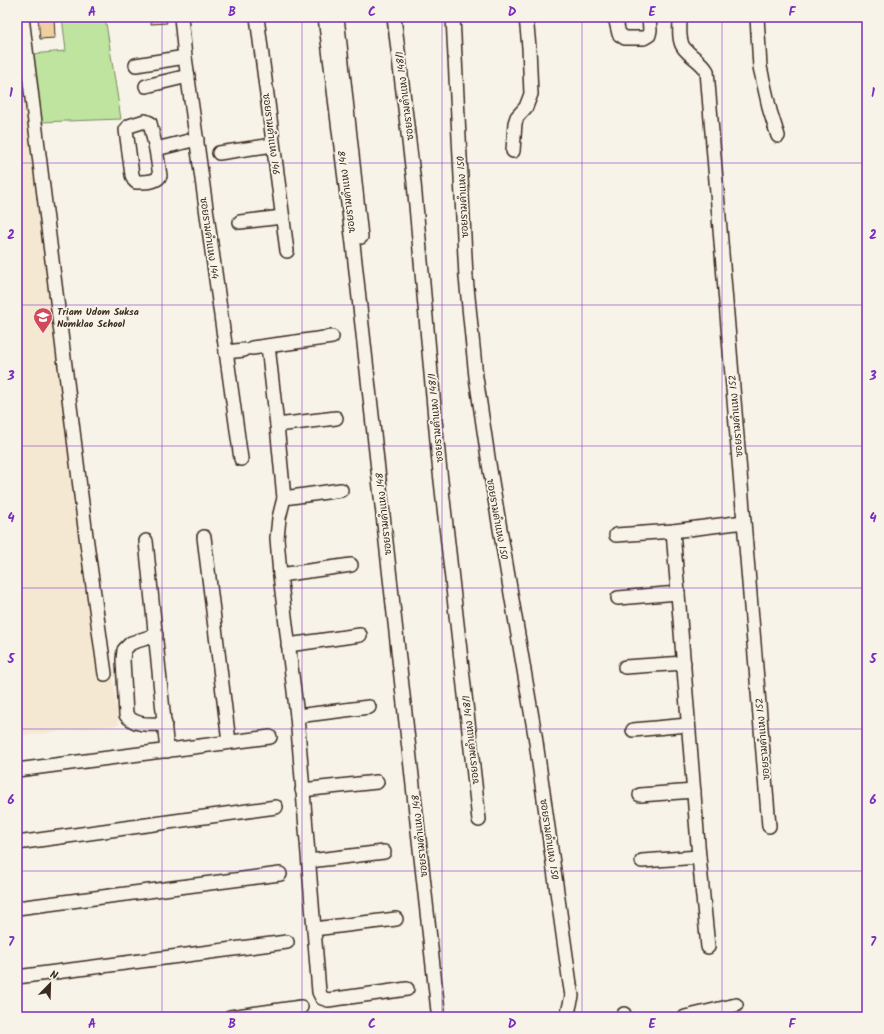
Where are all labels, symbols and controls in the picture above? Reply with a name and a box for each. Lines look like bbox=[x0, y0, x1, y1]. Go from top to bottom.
text: A bbox=[88, 2, 96, 23]
text: B bbox=[228, 2, 236, 23]
text: C bbox=[368, 2, 376, 23]
text: D bbox=[508, 2, 517, 23]
text: E bbox=[648, 2, 656, 23]
text: F bbox=[788, 2, 796, 23]
street label: ซอยรามคำแหง 148/1 bbox=[392, 51, 418, 141]
text: 1 bbox=[9, 83, 13, 104]
text: 1 bbox=[871, 83, 875, 104]
street label: ซอยรามคำแหง 146 bbox=[258, 92, 284, 176]
street label: ซอยรามคำแหง 148 bbox=[334, 149, 360, 234]
street label: ซอยรามคำแหง 150 bbox=[453, 156, 473, 238]
street label: ซอยรามคำแหง 144 bbox=[195, 196, 223, 280]
text: 2 bbox=[7, 225, 15, 246]
text: 2 bbox=[869, 225, 877, 246]
place label: Triam Udom Suksa Nomklao School bbox=[57, 304, 139, 332]
school or university icon: Triam Udom Suksa Nomklao School bbox=[32, 306, 54, 334]
text: 3 bbox=[6, 366, 15, 387]
text: 3 bbox=[868, 366, 877, 387]
street label: ซอยรามคำแหง 148/1 bbox=[424, 373, 448, 463]
street label: ซอยรามคำแหง 152 bbox=[724, 374, 748, 458]
street label: ซอยรามคำแหง 148 bbox=[372, 471, 396, 556]
street label: ซอยรามคำแหง 150 bbox=[482, 478, 512, 561]
text: 4 bbox=[7, 508, 15, 529]
text: 4 bbox=[869, 508, 877, 529]
text: 5 bbox=[7, 649, 16, 670]
text: 5 bbox=[869, 649, 878, 670]
street label: ซอยรามคำแหง 148/1 bbox=[458, 695, 484, 785]
street label: ซอยรามคำแหง 152 bbox=[751, 697, 775, 781]
text: 6 bbox=[7, 790, 15, 811]
text: 6 bbox=[869, 790, 877, 811]
street label: ซอยรามคำแหง 148 bbox=[408, 793, 432, 878]
street label: ซอยรามคำแหง 150 bbox=[535, 798, 563, 881]
text: 7 bbox=[8, 932, 15, 953]
text: 7 bbox=[870, 932, 877, 953]
north arrow bbox=[30, 964, 70, 1004]
text: N bbox=[47, 966, 60, 985]
text: A bbox=[88, 1014, 96, 1034]
text: B bbox=[228, 1014, 236, 1034]
text: C bbox=[368, 1014, 376, 1034]
text: D bbox=[508, 1014, 517, 1034]
text: E bbox=[648, 1014, 656, 1034]
text: F bbox=[788, 1014, 796, 1034]

